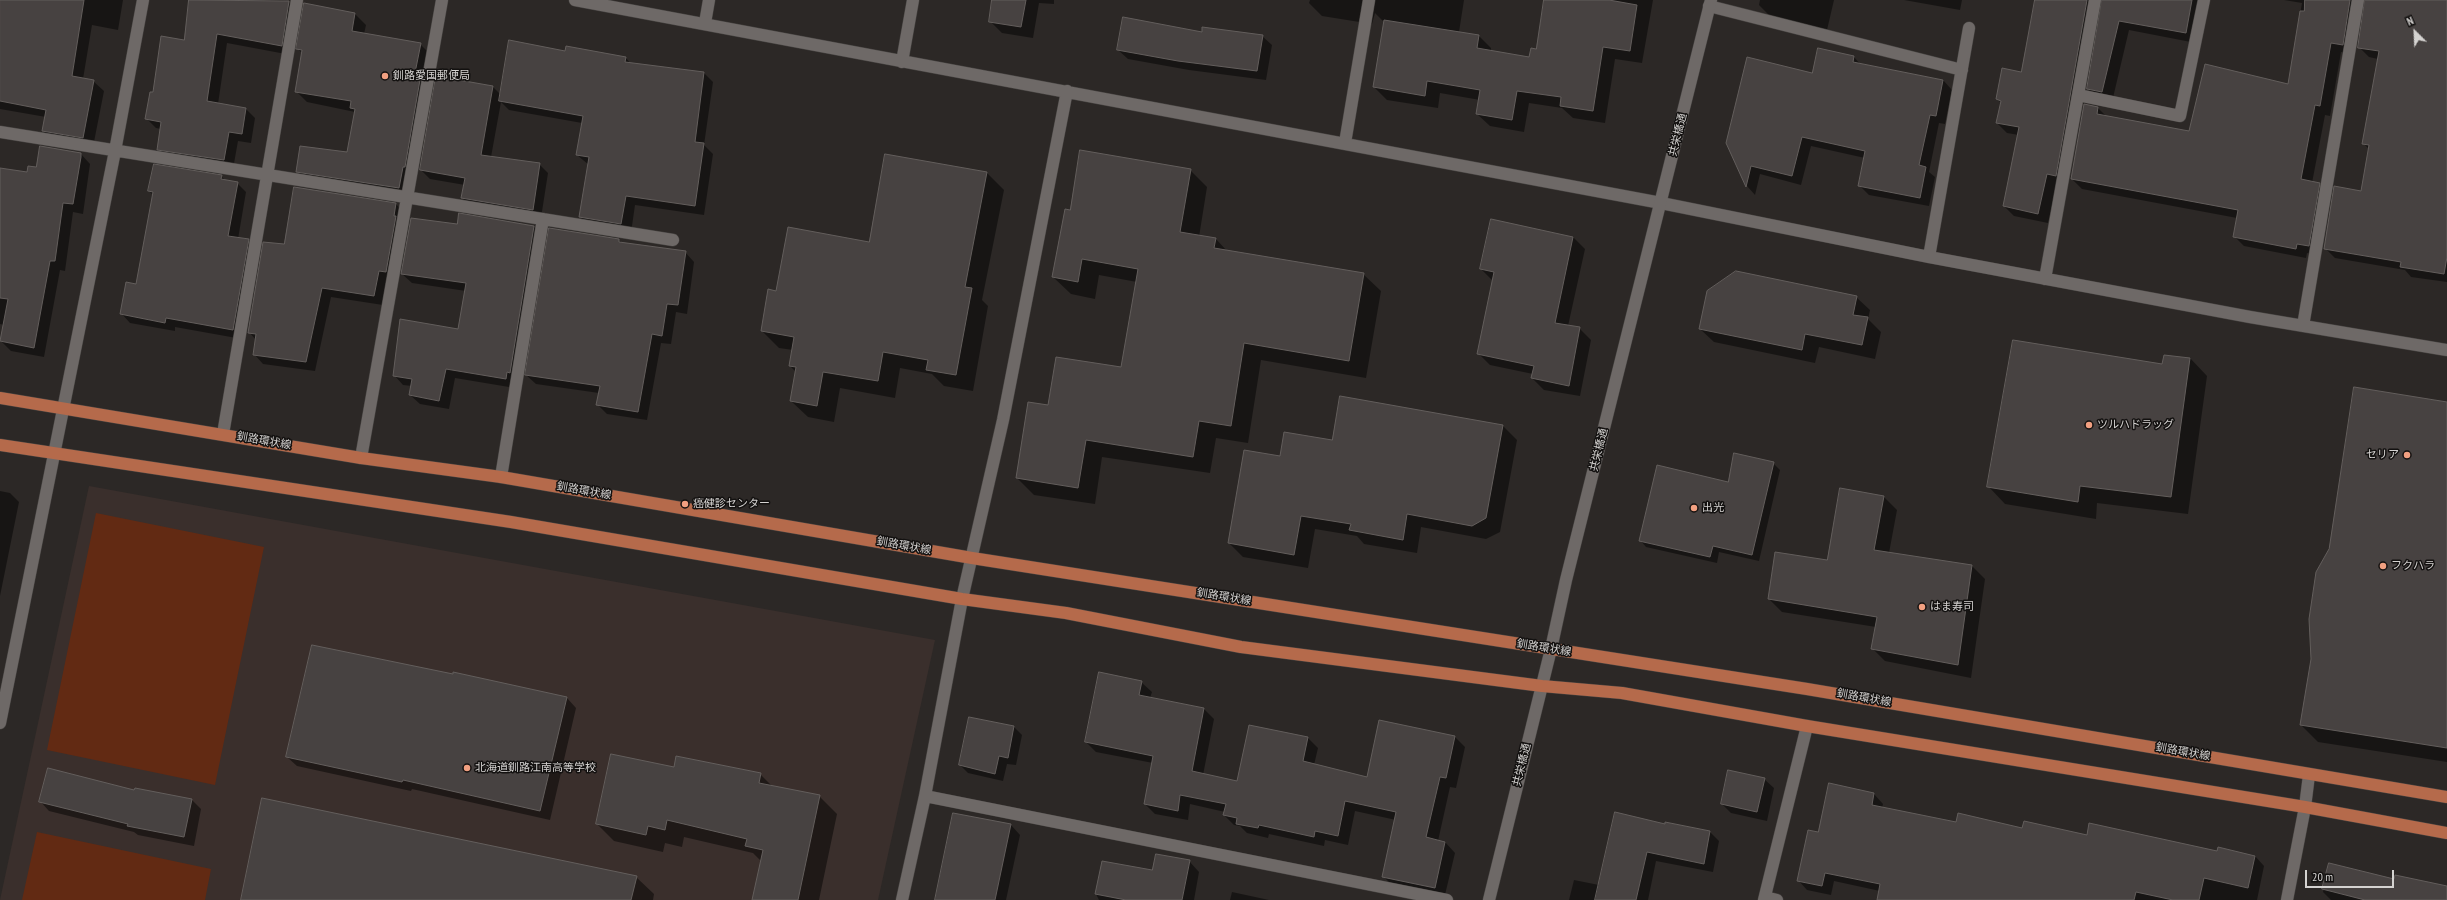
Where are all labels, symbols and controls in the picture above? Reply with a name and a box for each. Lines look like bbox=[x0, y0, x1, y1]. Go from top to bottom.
north arrow bbox=[2395, 12, 2435, 52]
text: N bbox=[2405, 13, 2416, 29]
place label: 釧路愛国郵便局 bbox=[393, 69, 470, 83]
marker: 釧路愛国郵便局 bbox=[380, 71, 390, 81]
street label: 共栄橋通 bbox=[1666, 112, 1690, 158]
place label: ツルハドラッグ bbox=[2097, 418, 2174, 432]
marker: ツルハドラッグ bbox=[2084, 420, 2094, 430]
street label: 共栄橋通 bbox=[1587, 427, 1611, 473]
street label: 釧路環状線 bbox=[236, 430, 292, 452]
place label: セリア bbox=[2366, 448, 2399, 462]
marker: セリア bbox=[2402, 450, 2412, 460]
street label: 釧路環状線 bbox=[556, 480, 612, 502]
place label: 癌健診センター bbox=[693, 497, 770, 511]
marker: 癌健診センター bbox=[680, 499, 690, 509]
place label: 出光 bbox=[1702, 501, 1724, 515]
marker: 出光 bbox=[1689, 503, 1699, 513]
street label: 釧路環状線 bbox=[876, 535, 932, 557]
place label: フクハラ bbox=[2391, 559, 2435, 573]
marker: フクハラ bbox=[2378, 561, 2388, 571]
street label: 釧路環状線 bbox=[1196, 586, 1252, 608]
place label: はま寿司 bbox=[1930, 600, 1974, 614]
marker: はま寿司 bbox=[1917, 602, 1927, 612]
street label: 釧路環状線 bbox=[1516, 637, 1572, 659]
street label: 釧路環状線 bbox=[1836, 687, 1892, 709]
street label: 釧路環状線 bbox=[2155, 741, 2211, 763]
street label: 共栄橋通 bbox=[1510, 742, 1534, 788]
place label: 北海道釧路江南高等学校 bbox=[475, 761, 596, 775]
marker: 北海道釧路江南高等学校 bbox=[462, 763, 472, 773]
scale bar bbox=[2307, 862, 2396, 888]
text: 20 m bbox=[2312, 869, 2333, 884]

